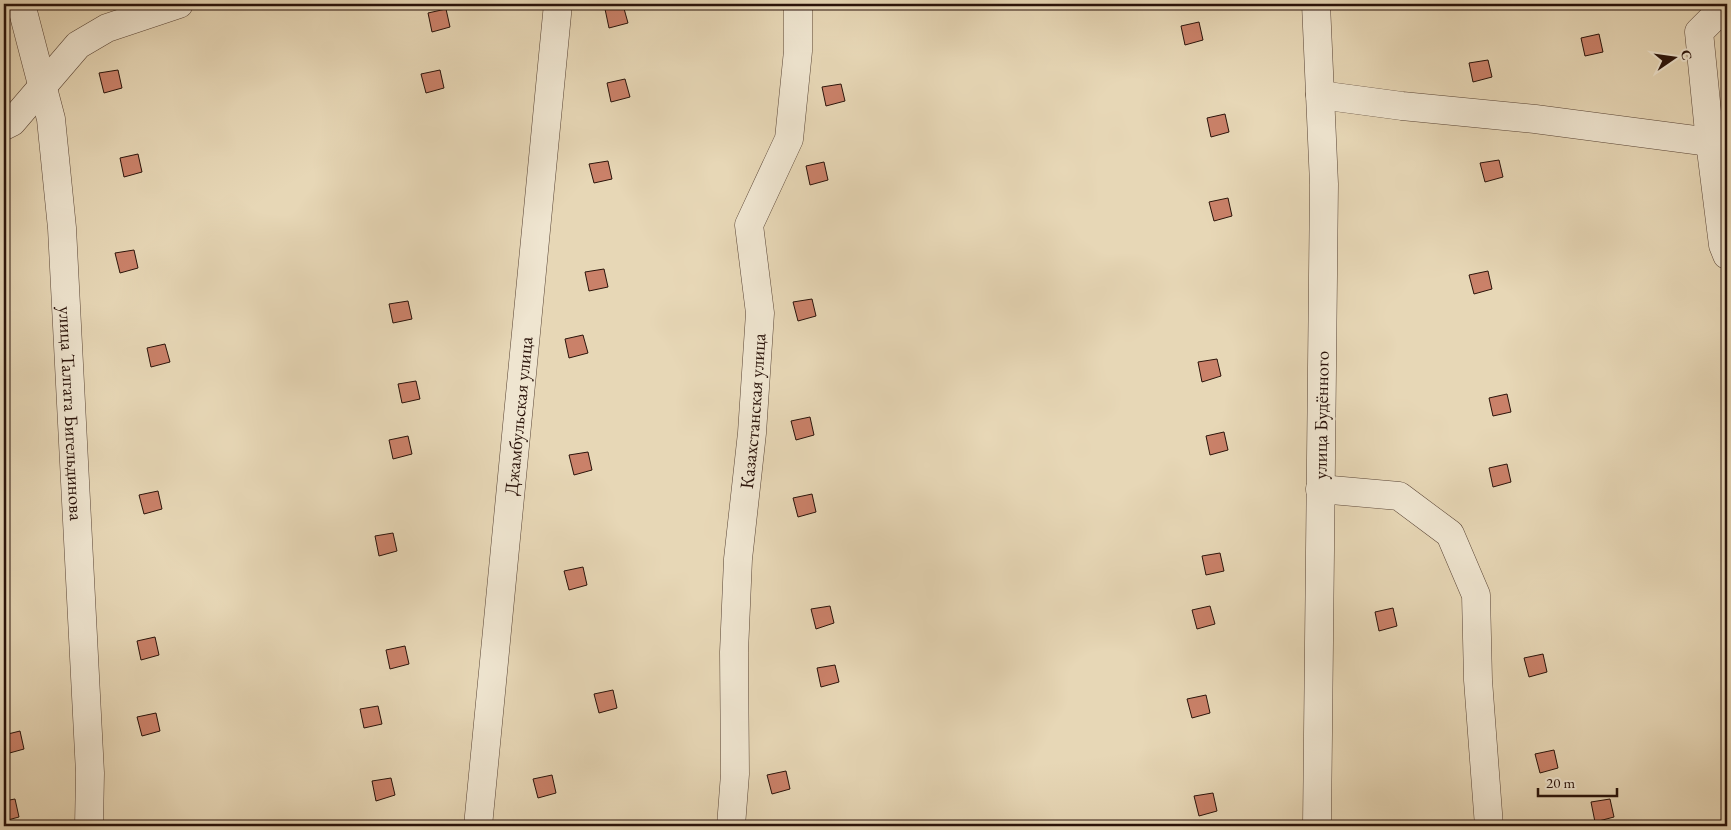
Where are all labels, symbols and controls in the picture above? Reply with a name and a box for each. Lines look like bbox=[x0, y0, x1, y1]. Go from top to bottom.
north arrow bbox=[1648, 32, 1698, 82]
text: С bbox=[1677, 48, 1697, 62]
street label: улица Талгата Бигельдинова bbox=[54, 305, 90, 522]
street label: Казахстанская улица bbox=[733, 332, 771, 490]
street label: Джамбульская улица bbox=[498, 335, 538, 497]
street label: улица Будённого bbox=[1307, 351, 1335, 479]
scale bar bbox=[1538, 765, 1617, 797]
text: 20 m bbox=[1546, 773, 1575, 792]

